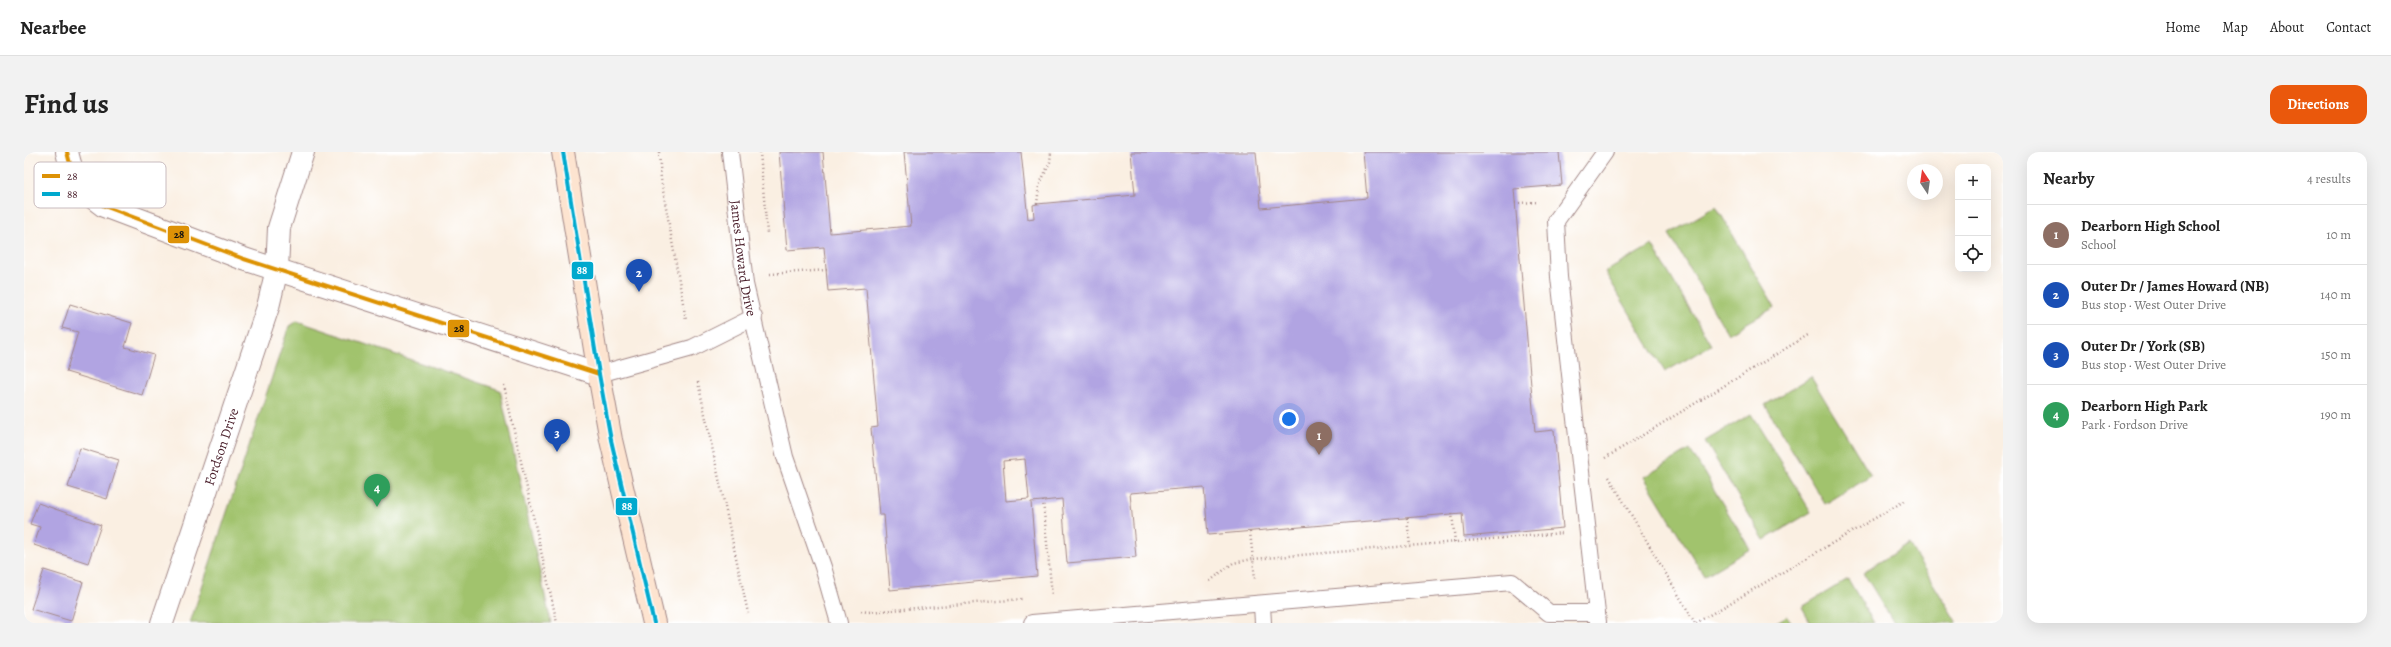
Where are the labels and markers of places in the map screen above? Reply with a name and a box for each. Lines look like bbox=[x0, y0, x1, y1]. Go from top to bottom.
pin: 2 bbox=[626, 259, 652, 292]
pin: 3 bbox=[544, 419, 570, 452]
pin: 1 bbox=[1306, 422, 1332, 455]
pin: 4 bbox=[364, 474, 390, 507]

